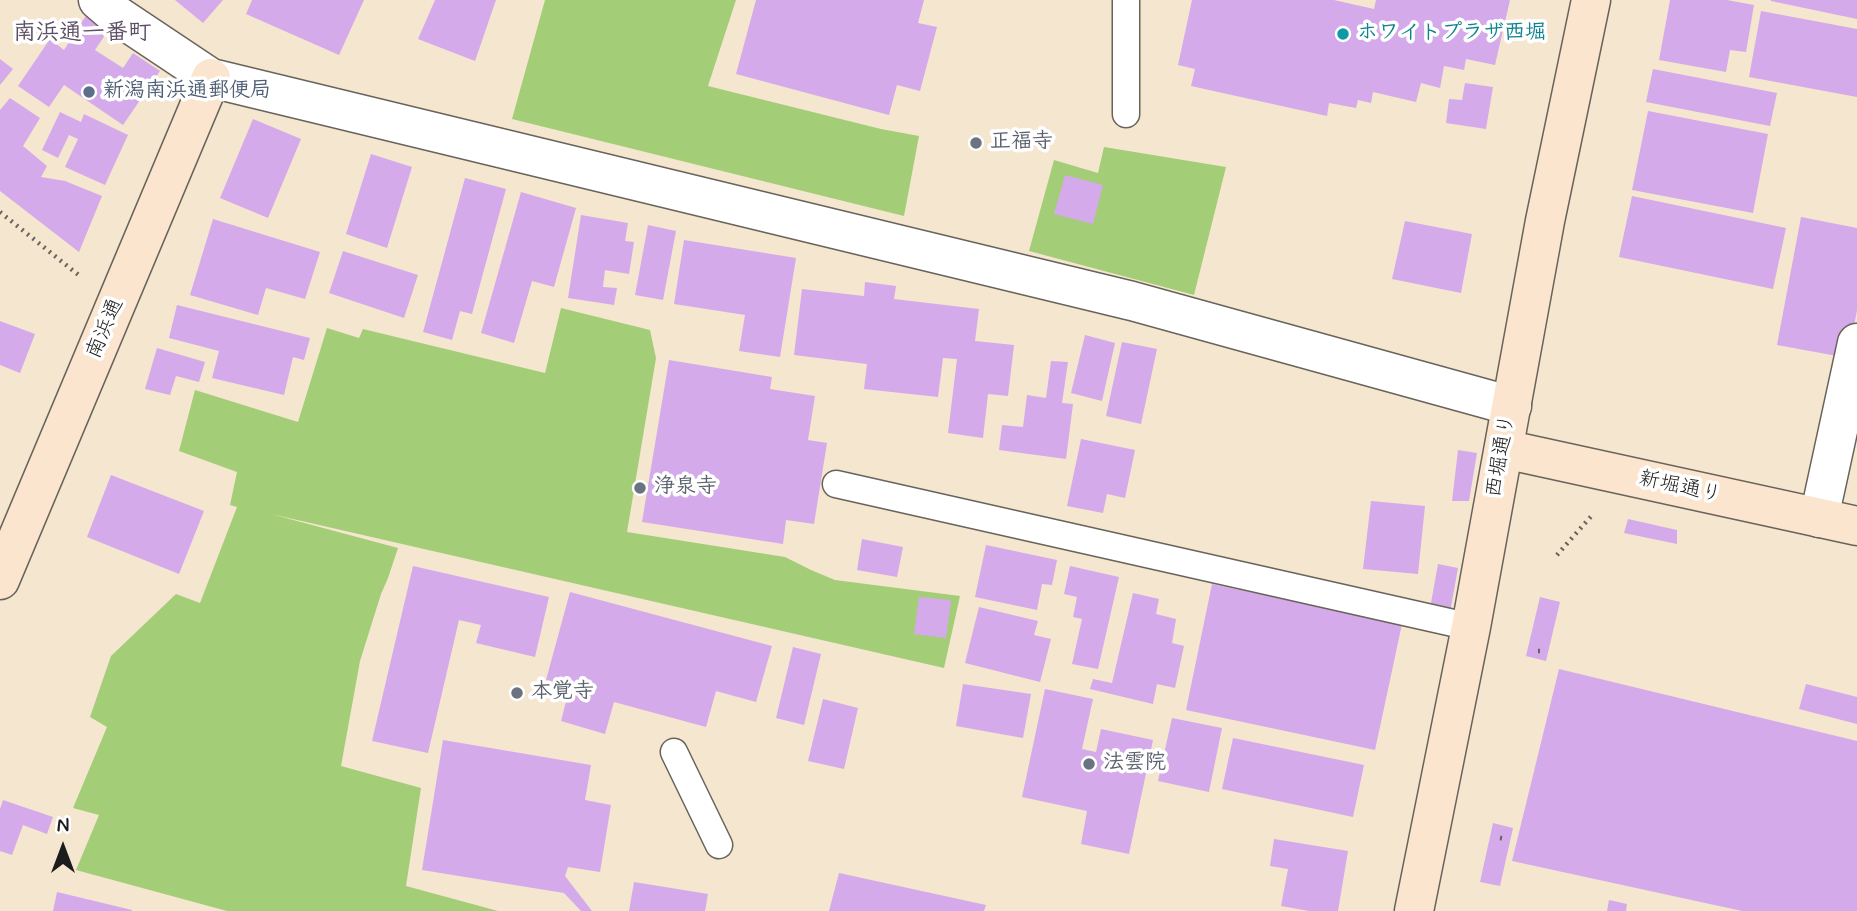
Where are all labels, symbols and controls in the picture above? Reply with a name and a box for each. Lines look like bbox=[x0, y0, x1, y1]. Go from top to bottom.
district label: 南浜通一番町 bbox=[13, 20, 151, 48]
place label: ホワイトプラザ西堀 bbox=[1357, 21, 1546, 47]
marker: ホワイトプラザ西堀 bbox=[1335, 26, 1351, 42]
place label: 新潟南浜通郵便局 bbox=[103, 79, 271, 105]
marker: 新潟南浜通郵便局 bbox=[81, 84, 97, 100]
place label: 正福寺 bbox=[990, 130, 1053, 156]
marker: 正福寺 bbox=[968, 135, 984, 151]
street label: 南浜通 bbox=[82, 295, 130, 363]
street label: 西堀通り bbox=[1482, 412, 1522, 500]
street label: 新堀通り bbox=[1636, 467, 1724, 509]
place label: 浄泉寺 bbox=[654, 475, 717, 501]
marker: 浄泉寺 bbox=[632, 480, 648, 496]
place label: 本覚寺 bbox=[531, 680, 594, 706]
marker: 本覚寺 bbox=[509, 685, 525, 701]
place label: 法雲院 bbox=[1103, 751, 1166, 777]
marker: 法雲院 bbox=[1081, 756, 1097, 772]
north arrow bbox=[28, 813, 98, 883]
text: N bbox=[57, 814, 69, 839]

